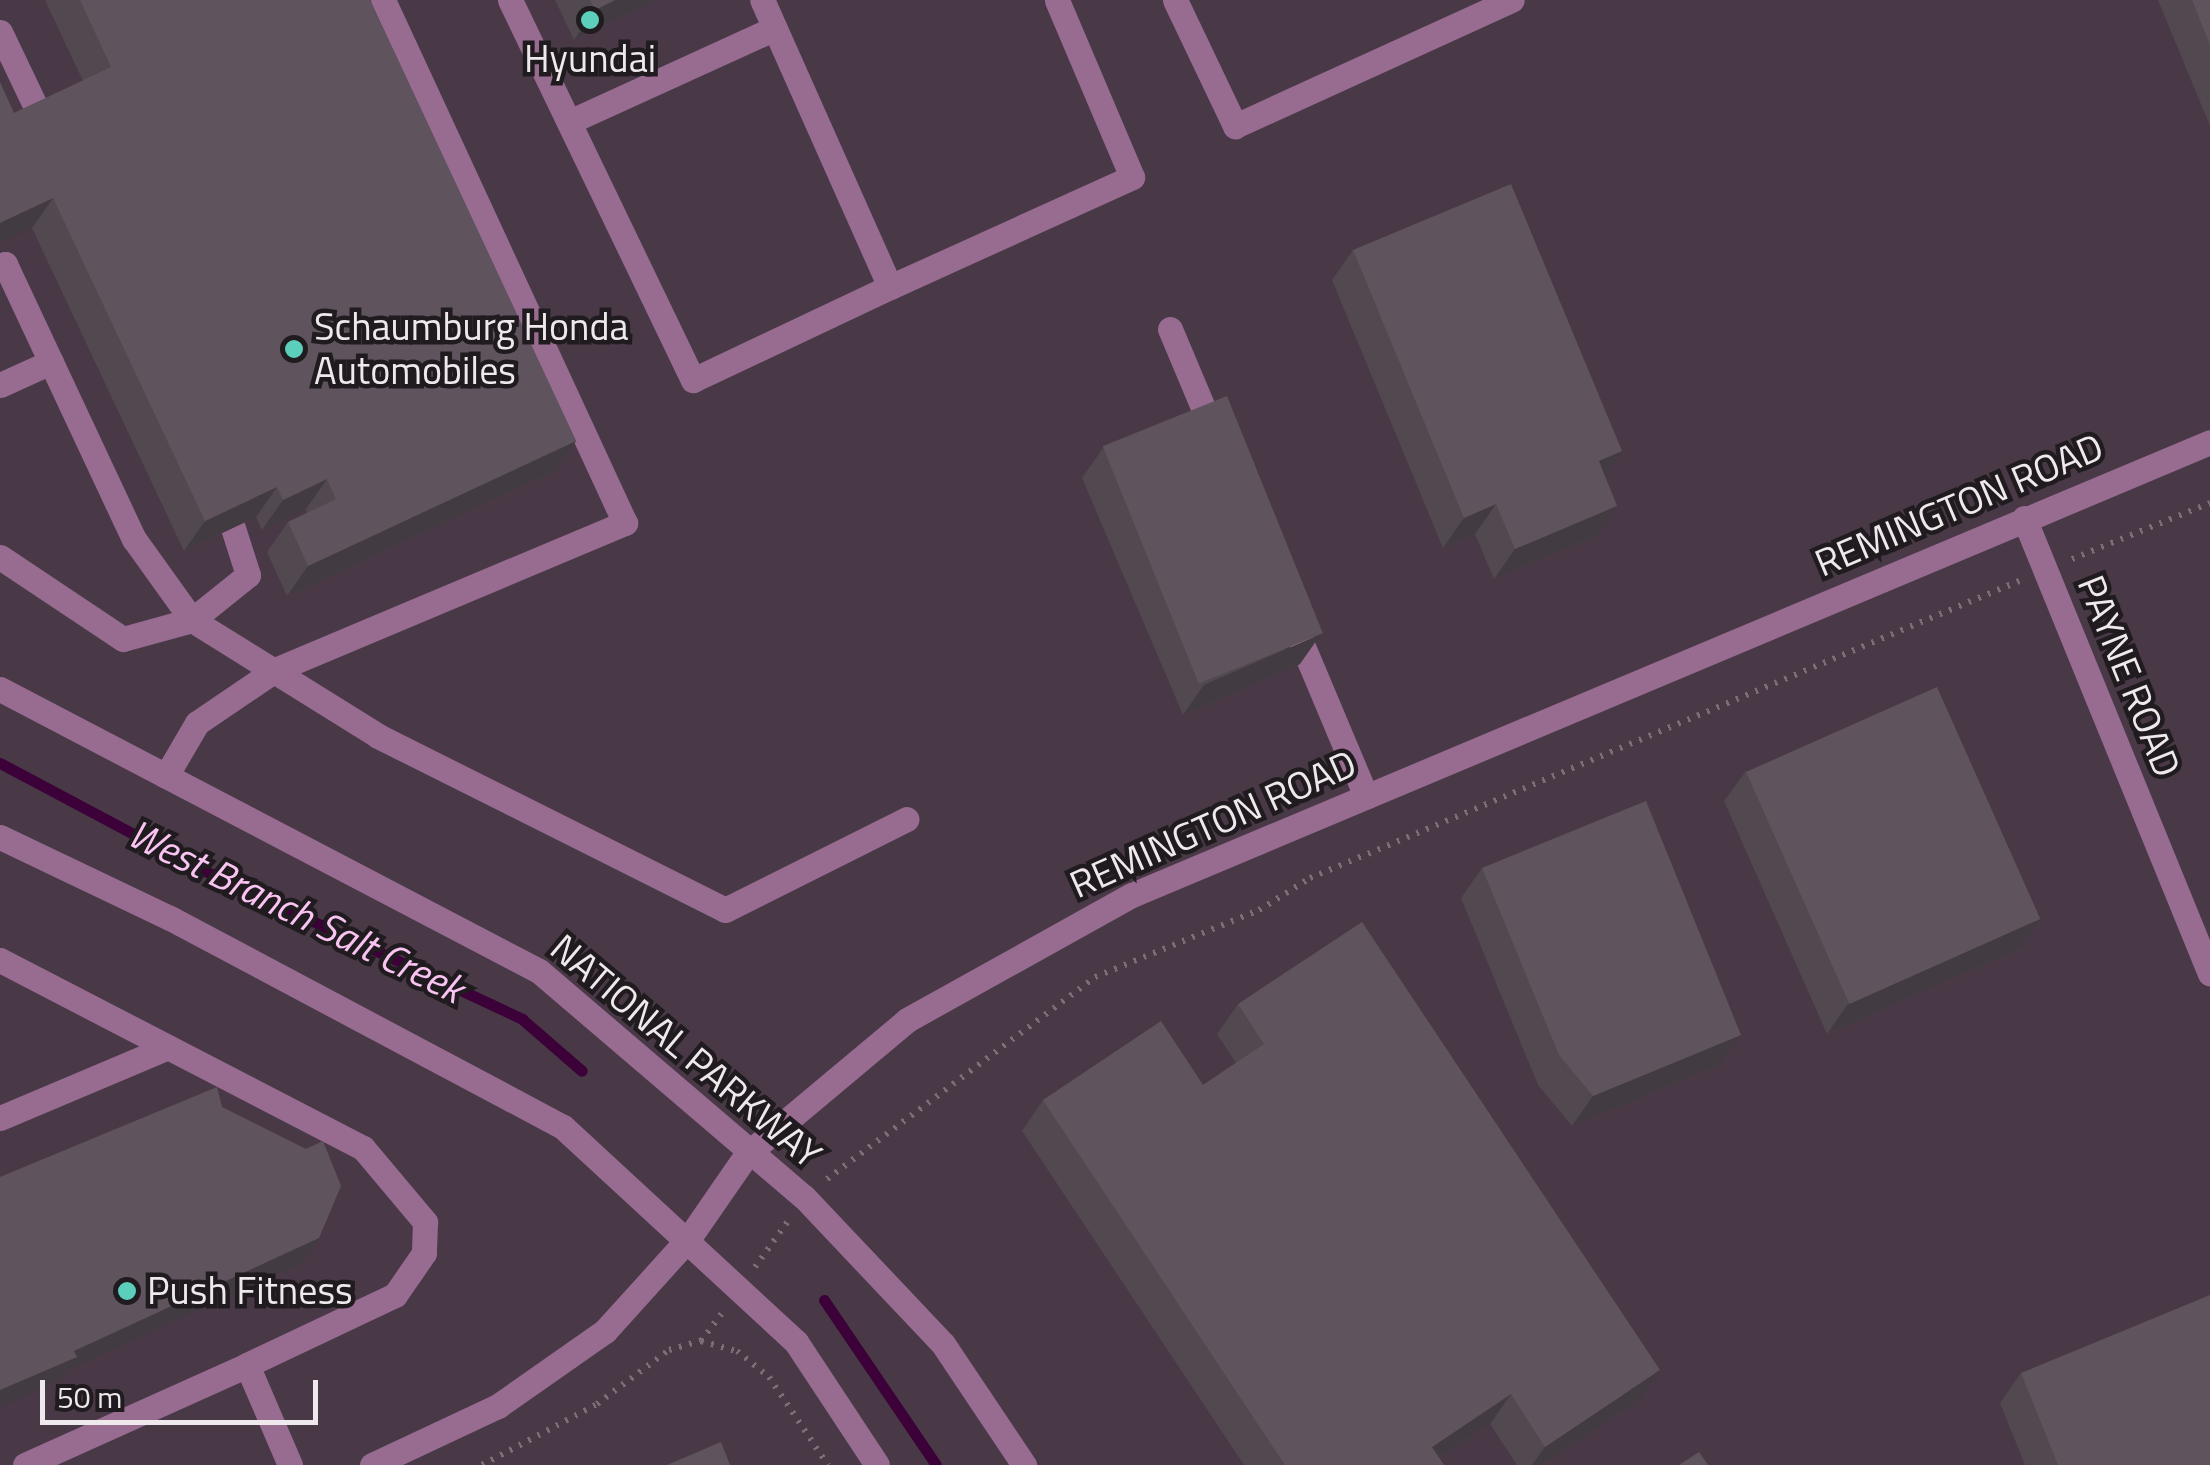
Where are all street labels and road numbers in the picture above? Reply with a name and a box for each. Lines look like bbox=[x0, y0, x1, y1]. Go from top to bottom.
street label: REMINGTON ROAD bbox=[1808, 424, 2110, 586]
street label: PAYNE ROAD bbox=[2068, 569, 2190, 783]
street label: REMINGTON ROAD bbox=[1063, 740, 1363, 908]
street label: NATIONAL PARKWAY bbox=[542, 925, 830, 1177]

